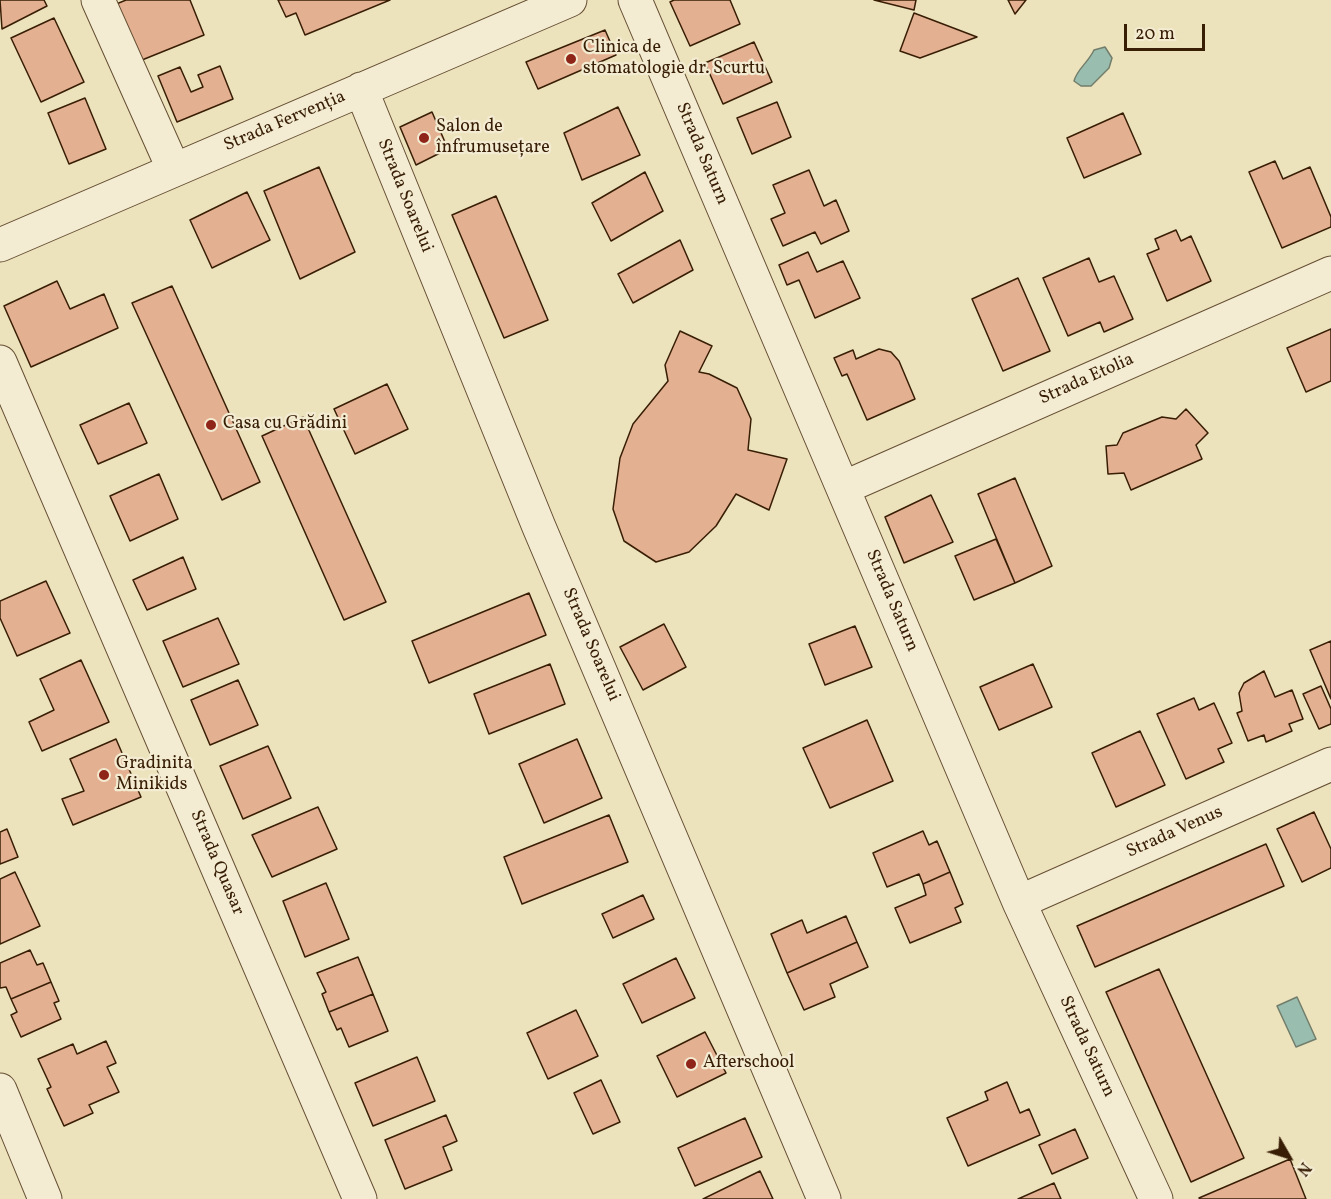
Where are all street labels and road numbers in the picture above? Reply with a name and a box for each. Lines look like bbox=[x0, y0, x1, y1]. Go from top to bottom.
street label: Strada Fervenția bbox=[221, 87, 349, 157]
street label: Strada Saturn bbox=[670, 100, 732, 208]
street label: Strada Soarelui bbox=[371, 136, 437, 256]
street label: Strada Etolia bbox=[1036, 349, 1138, 411]
street label: Strada Saturn bbox=[860, 547, 922, 655]
street label: Strada Soarelui bbox=[556, 585, 624, 705]
street label: Strada Venus bbox=[1123, 802, 1227, 864]
street label: Strada Quasar bbox=[184, 807, 248, 919]
street label: Strada Saturn bbox=[1053, 993, 1119, 1101]

